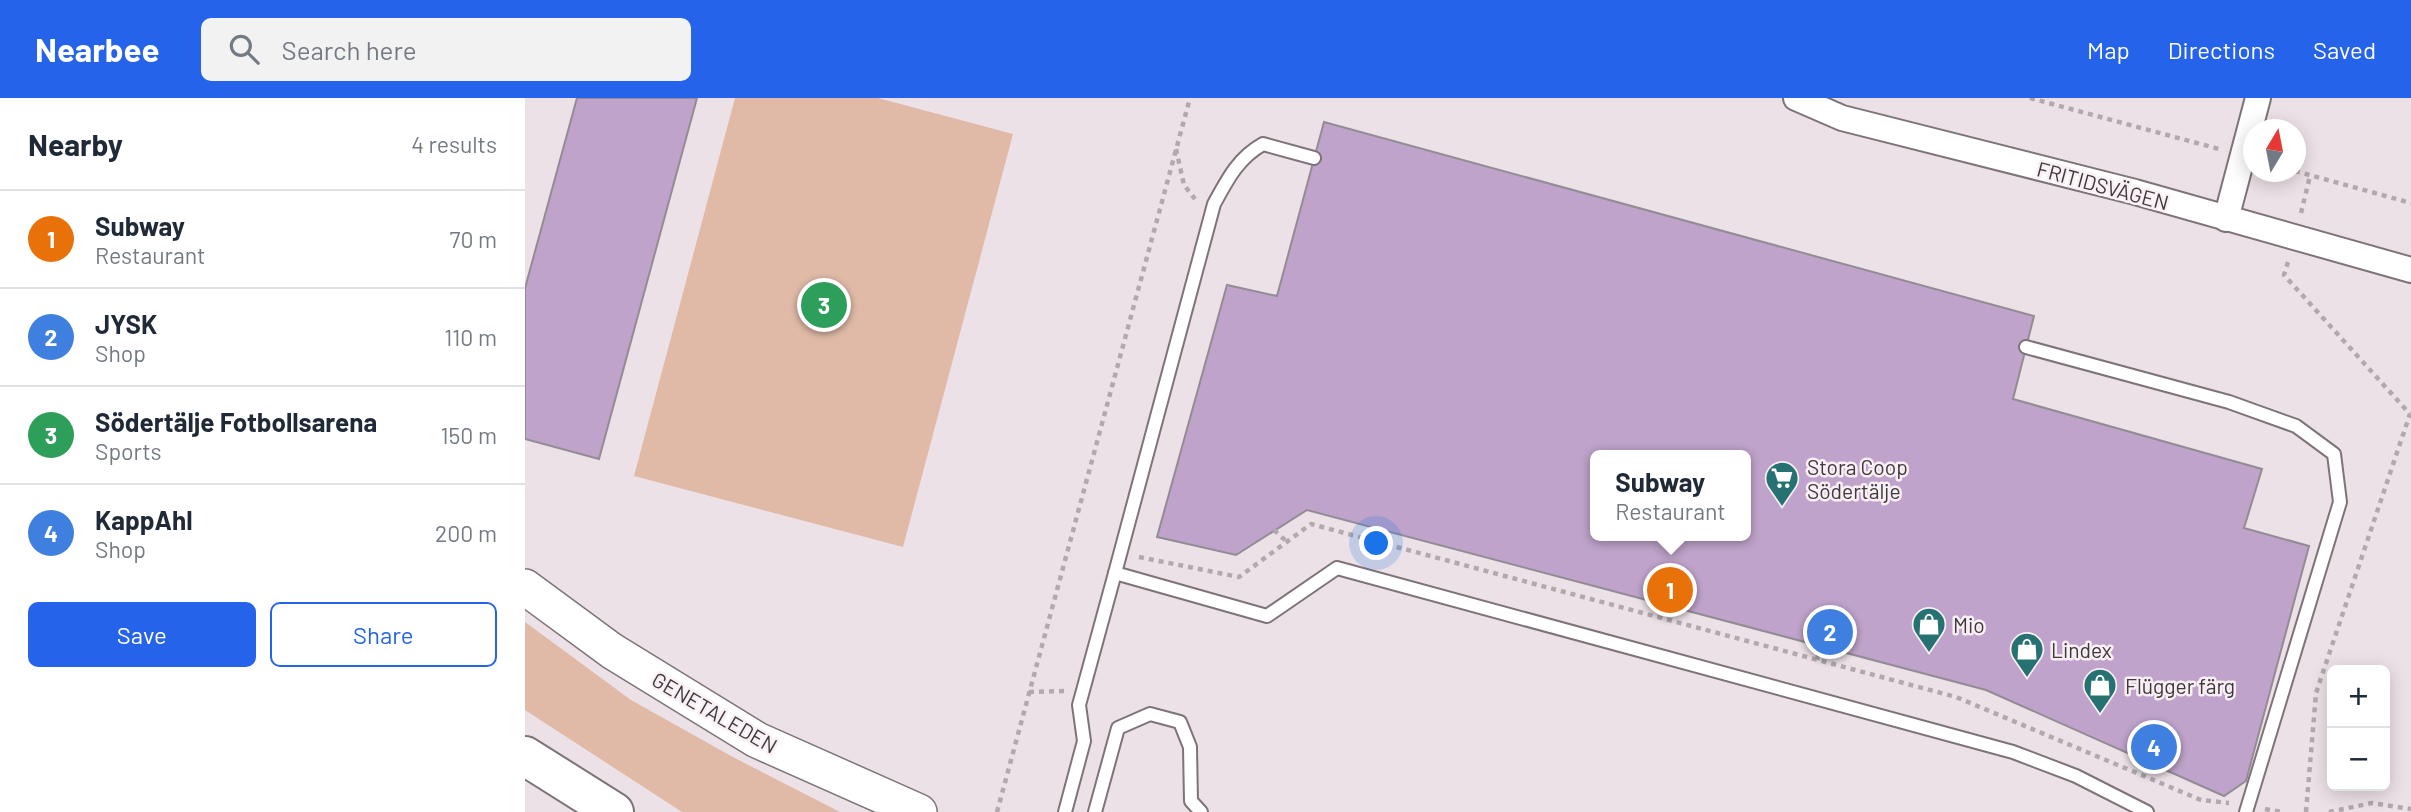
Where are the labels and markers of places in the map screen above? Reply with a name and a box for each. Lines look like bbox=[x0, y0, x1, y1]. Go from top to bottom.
pin: 3 bbox=[801, 279, 847, 331]
place label: Stora Coop Södertälje bbox=[1807, 454, 1908, 503]
supermarket icon: Stora Coop Södertälje bbox=[1763, 459, 1801, 508]
pin: 1 bbox=[1647, 564, 1693, 616]
shop icon: Mio bbox=[1910, 605, 1948, 654]
pin: 2 bbox=[1807, 606, 1853, 658]
place label: Mio bbox=[1953, 612, 1985, 637]
shop icon: Lindex bbox=[2008, 630, 2046, 679]
place label: Lindex bbox=[2051, 637, 2112, 662]
shop icon: Flügger färg bbox=[2081, 666, 2119, 715]
place label: Flügger färg bbox=[2125, 673, 2235, 698]
pin: 4 bbox=[2131, 721, 2177, 773]

